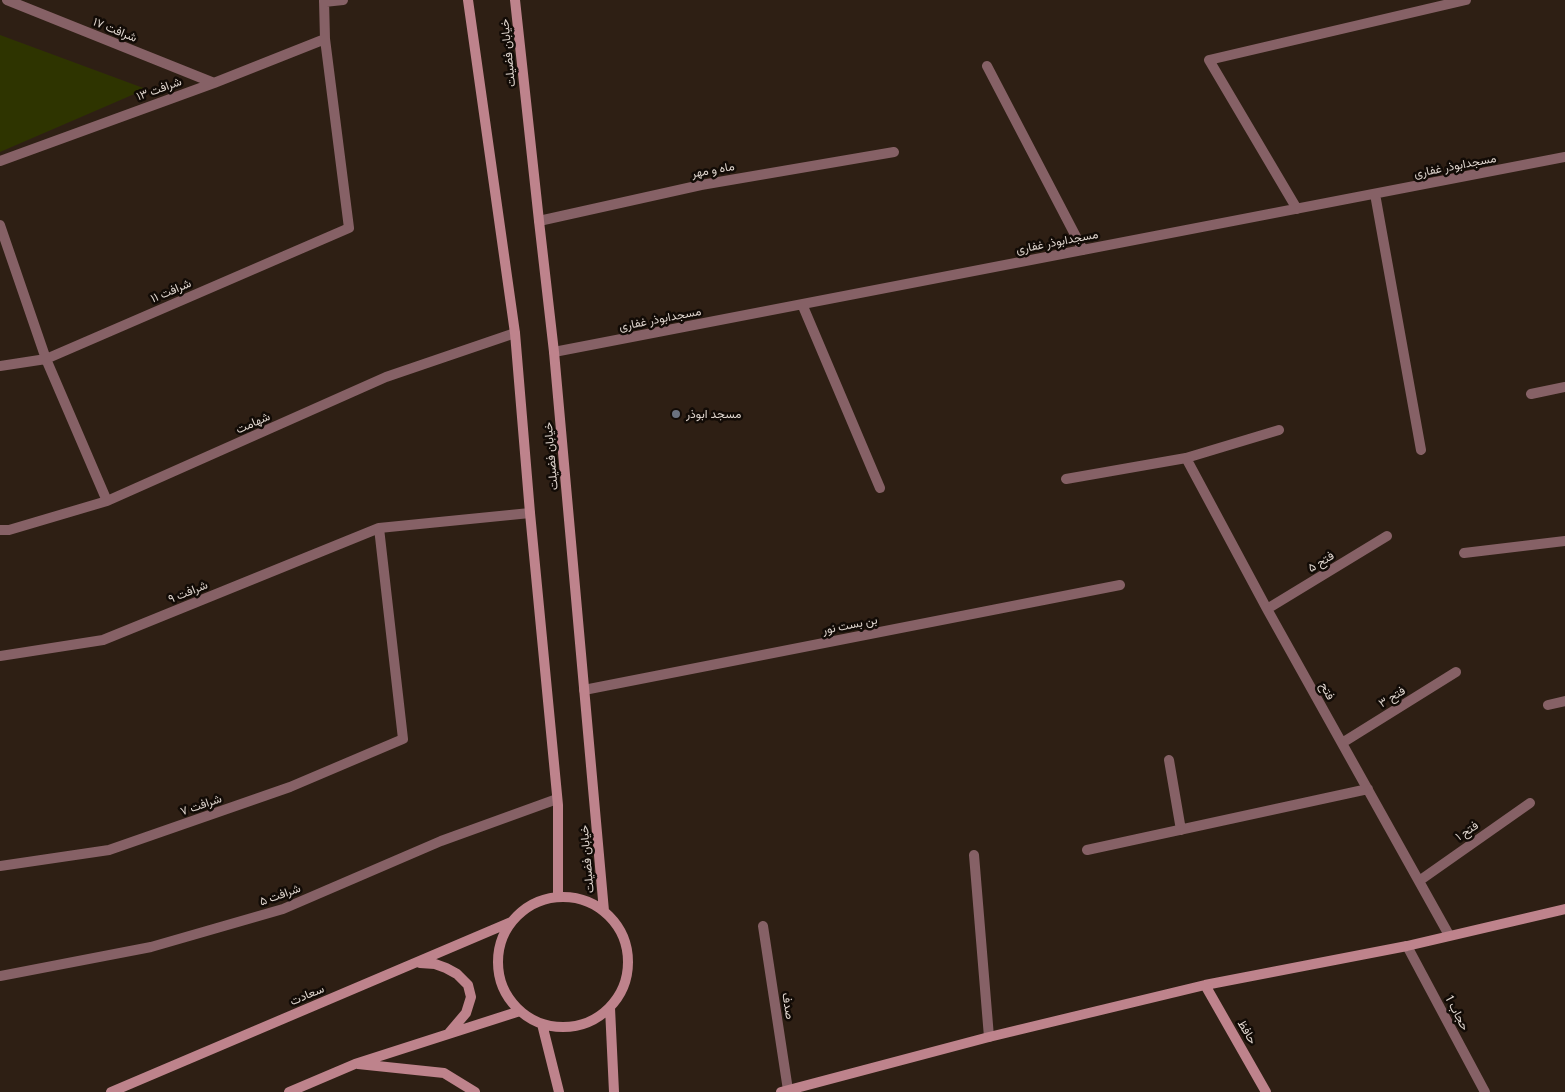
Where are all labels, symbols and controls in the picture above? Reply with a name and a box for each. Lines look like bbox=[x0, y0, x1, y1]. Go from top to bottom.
street label: شرافت ۱۷ bbox=[91, 15, 139, 45]
street label: خیابان فضیلت bbox=[497, 18, 519, 88]
street label: شرافت ۱۳ bbox=[134, 74, 184, 104]
street label: مسجدابوذر غفاری bbox=[1413, 151, 1497, 181]
street label: ماه و مهر bbox=[690, 159, 736, 181]
street label: مسجدابوذر غفاری bbox=[1015, 227, 1099, 257]
street label: شرافت ۱۱ bbox=[149, 276, 193, 306]
street label: مسجدابوذر غفاری bbox=[618, 304, 702, 334]
place label: مسجد ابوذر bbox=[686, 407, 742, 421]
marker: مسجد ابوذر bbox=[670, 408, 682, 420]
street label: شهامت bbox=[234, 409, 272, 437]
street label: خیابان فضیلت bbox=[541, 421, 561, 491]
street label: فتح ۵ bbox=[1305, 548, 1337, 576]
street label: شرافت ۹ bbox=[166, 578, 210, 606]
street label: بن بست نور bbox=[821, 613, 879, 637]
street label: فتح bbox=[1316, 680, 1338, 702]
street label: فتح ۳ bbox=[1376, 683, 1408, 711]
street label: شرافت ۷ bbox=[178, 791, 224, 819]
street label: فتح ۱ bbox=[1453, 818, 1481, 844]
street label: خیابان فضیلت bbox=[577, 824, 597, 894]
street label: شرافت ۵ bbox=[257, 881, 303, 909]
street label: سعادت bbox=[288, 981, 326, 1009]
street label: صدف bbox=[779, 992, 797, 1020]
street label: حجاب 1 bbox=[1442, 993, 1472, 1033]
street label: حافظ bbox=[1234, 1017, 1260, 1047]

